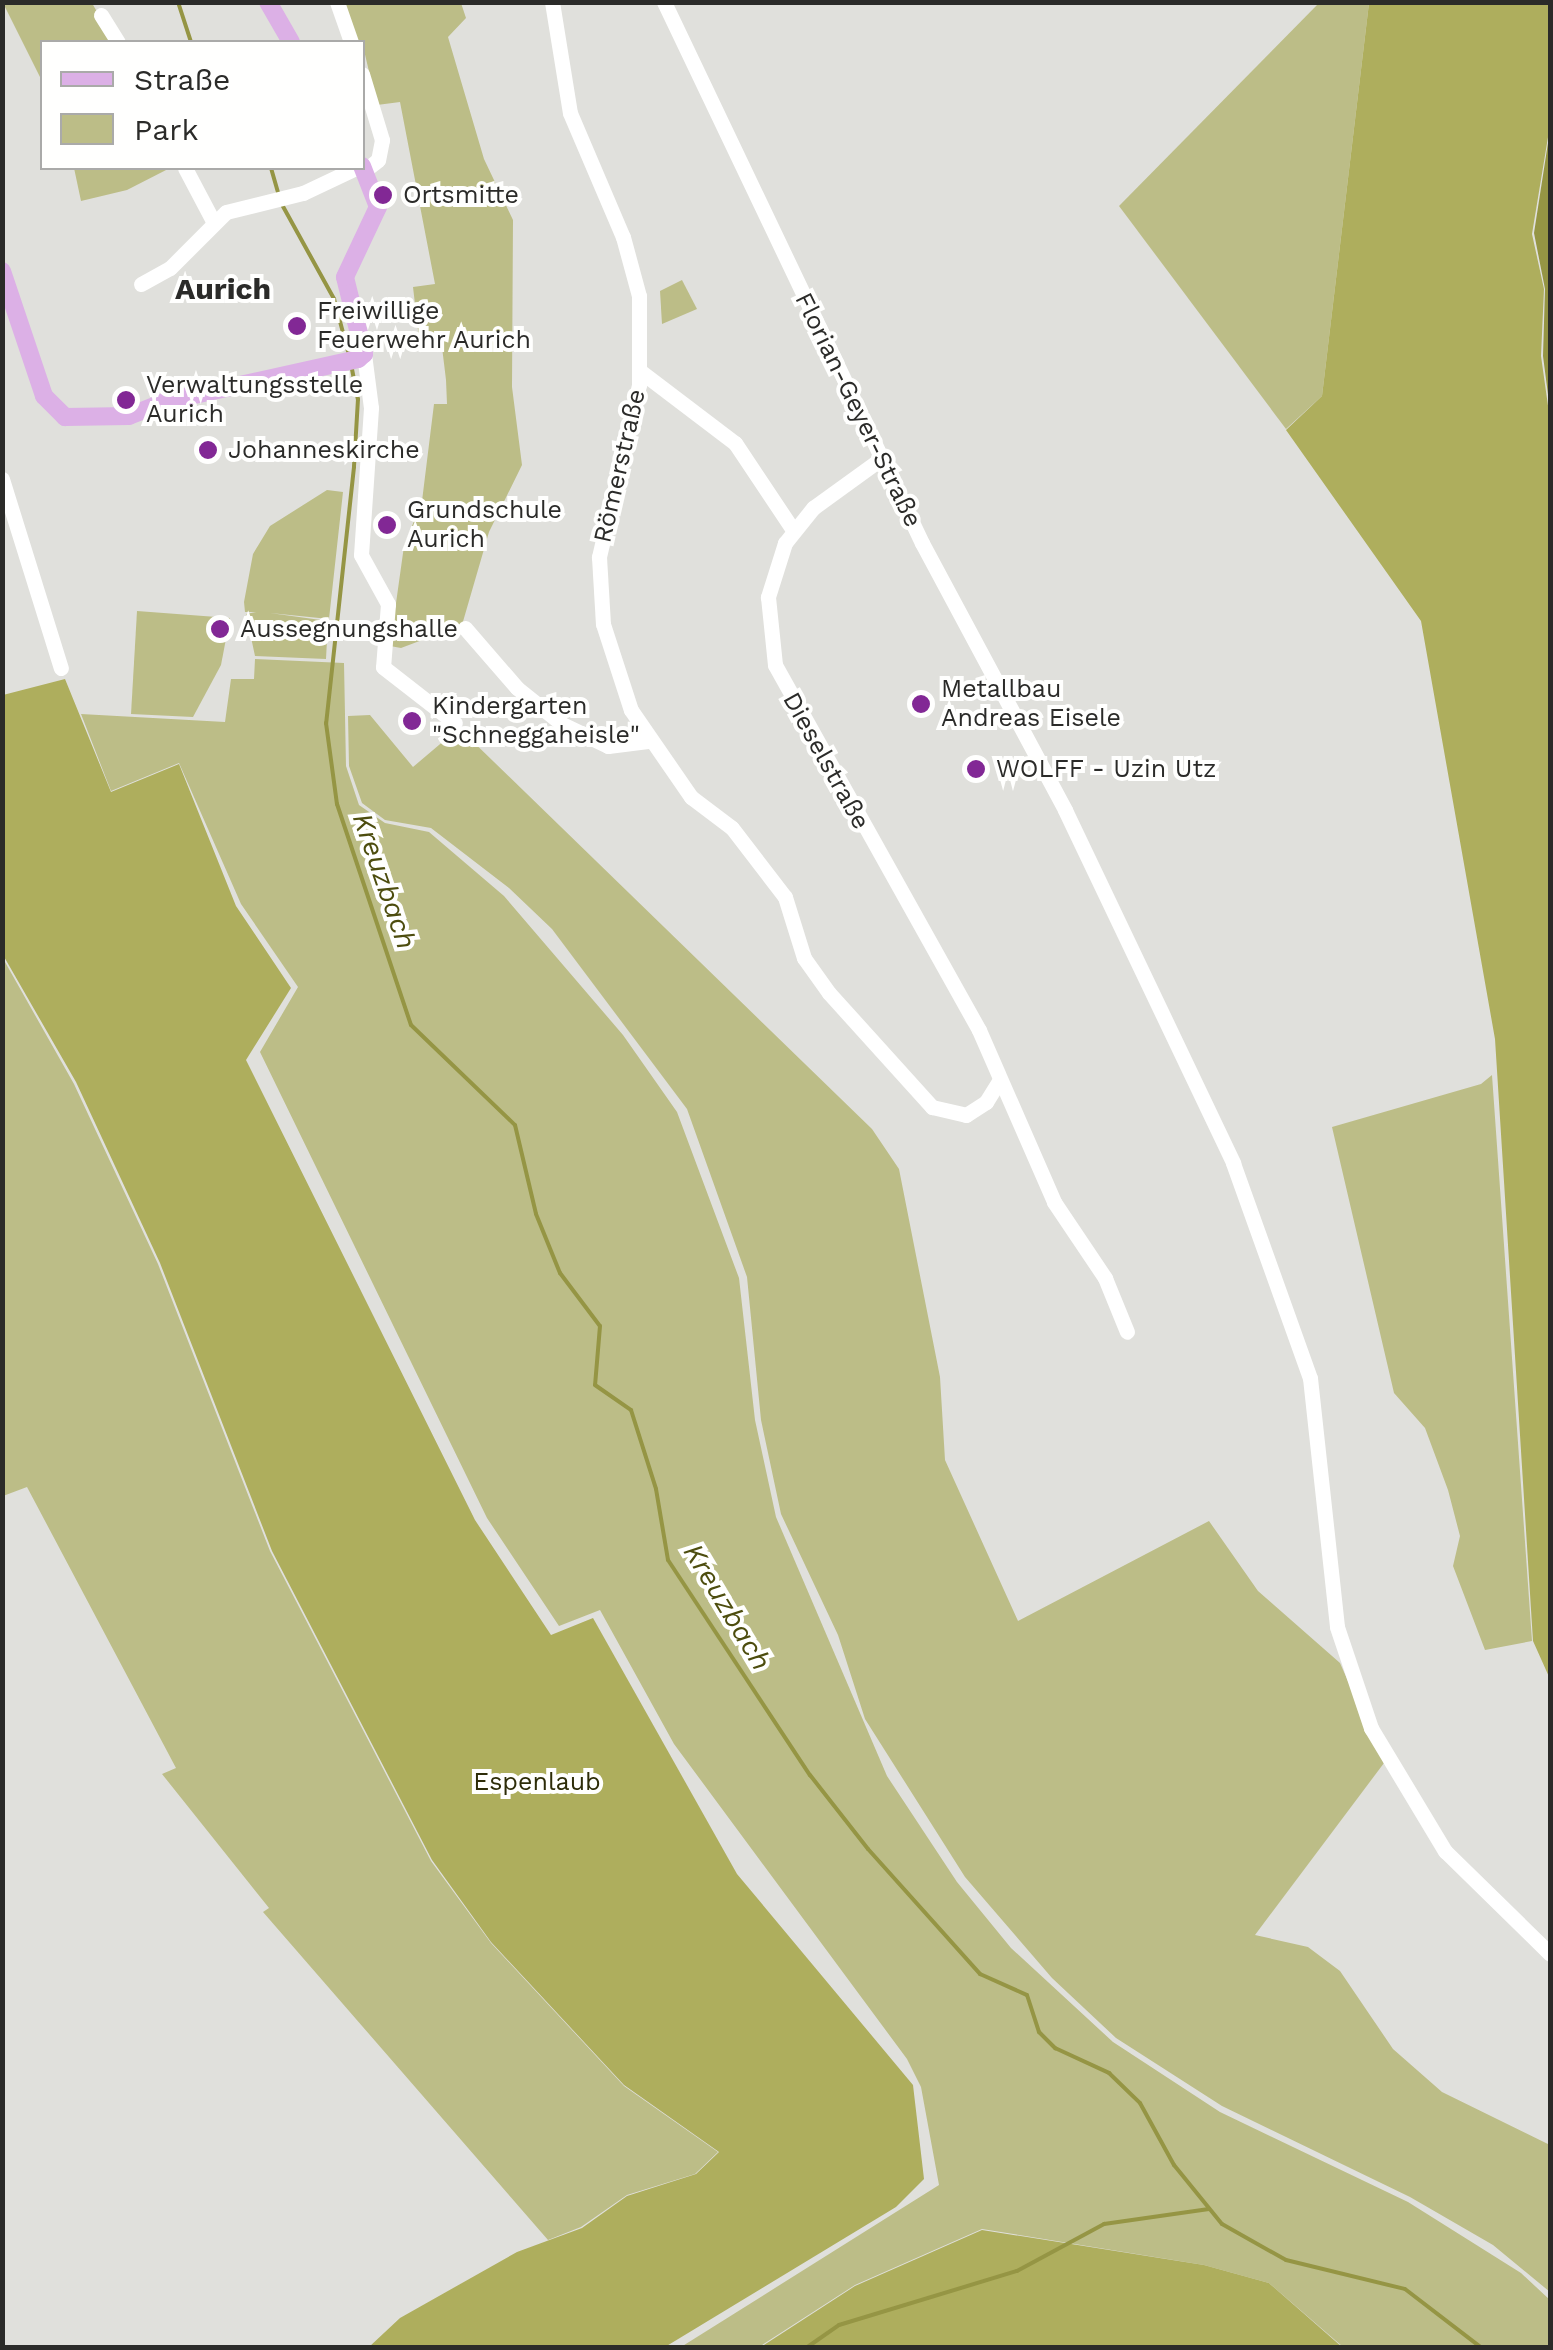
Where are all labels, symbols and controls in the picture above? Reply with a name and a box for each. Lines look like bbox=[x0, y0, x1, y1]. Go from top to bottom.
legend bbox=[40, 40, 365, 170]
text: Straße bbox=[134, 62, 230, 97]
text: Park bbox=[134, 112, 199, 147]
place label: Ortsmitte bbox=[403, 180, 519, 210]
marker: Ortsmitte bbox=[372, 184, 394, 206]
district label: Aurich bbox=[175, 271, 271, 307]
street label: Florian-Geyer-Straße bbox=[788, 288, 928, 532]
place label: Freiwillige Feuerwehr Aurich bbox=[317, 297, 532, 356]
marker: Freiwillige Feuerwehr Aurich bbox=[286, 315, 308, 337]
place label: Verwaltungsstelle Aurich bbox=[146, 371, 363, 430]
street label: Römerstraße bbox=[588, 386, 652, 546]
marker: Verwaltungsstelle Aurich bbox=[115, 389, 137, 411]
place label: Johanneskirche bbox=[228, 435, 420, 465]
marker: Johanneskirche bbox=[197, 439, 219, 461]
place label: Grundschule Aurich bbox=[407, 496, 562, 555]
marker: Grundschule Aurich bbox=[376, 514, 398, 536]
place label: Aussegnungshalle bbox=[240, 614, 458, 644]
marker: Aussegnungshalle bbox=[209, 618, 231, 640]
place label: Metallbau Andreas Eisele bbox=[941, 675, 1121, 734]
street label: Dieselstraße bbox=[776, 687, 876, 835]
place label: Kindergarten "Schneggaheisle" bbox=[432, 692, 640, 751]
marker: Metallbau Andreas Eisele bbox=[910, 693, 932, 715]
marker: Kindergarten "Schneggaheisle" bbox=[401, 710, 423, 732]
place label: WOLFF - Uzin Utz bbox=[996, 754, 1217, 784]
marker: WOLFF - Uzin Utz bbox=[965, 758, 987, 780]
water label: Kreuzbach bbox=[345, 809, 423, 953]
water label: Kreuzbach bbox=[676, 1538, 778, 1676]
park label: Espenlaub bbox=[473, 1767, 601, 1797]

